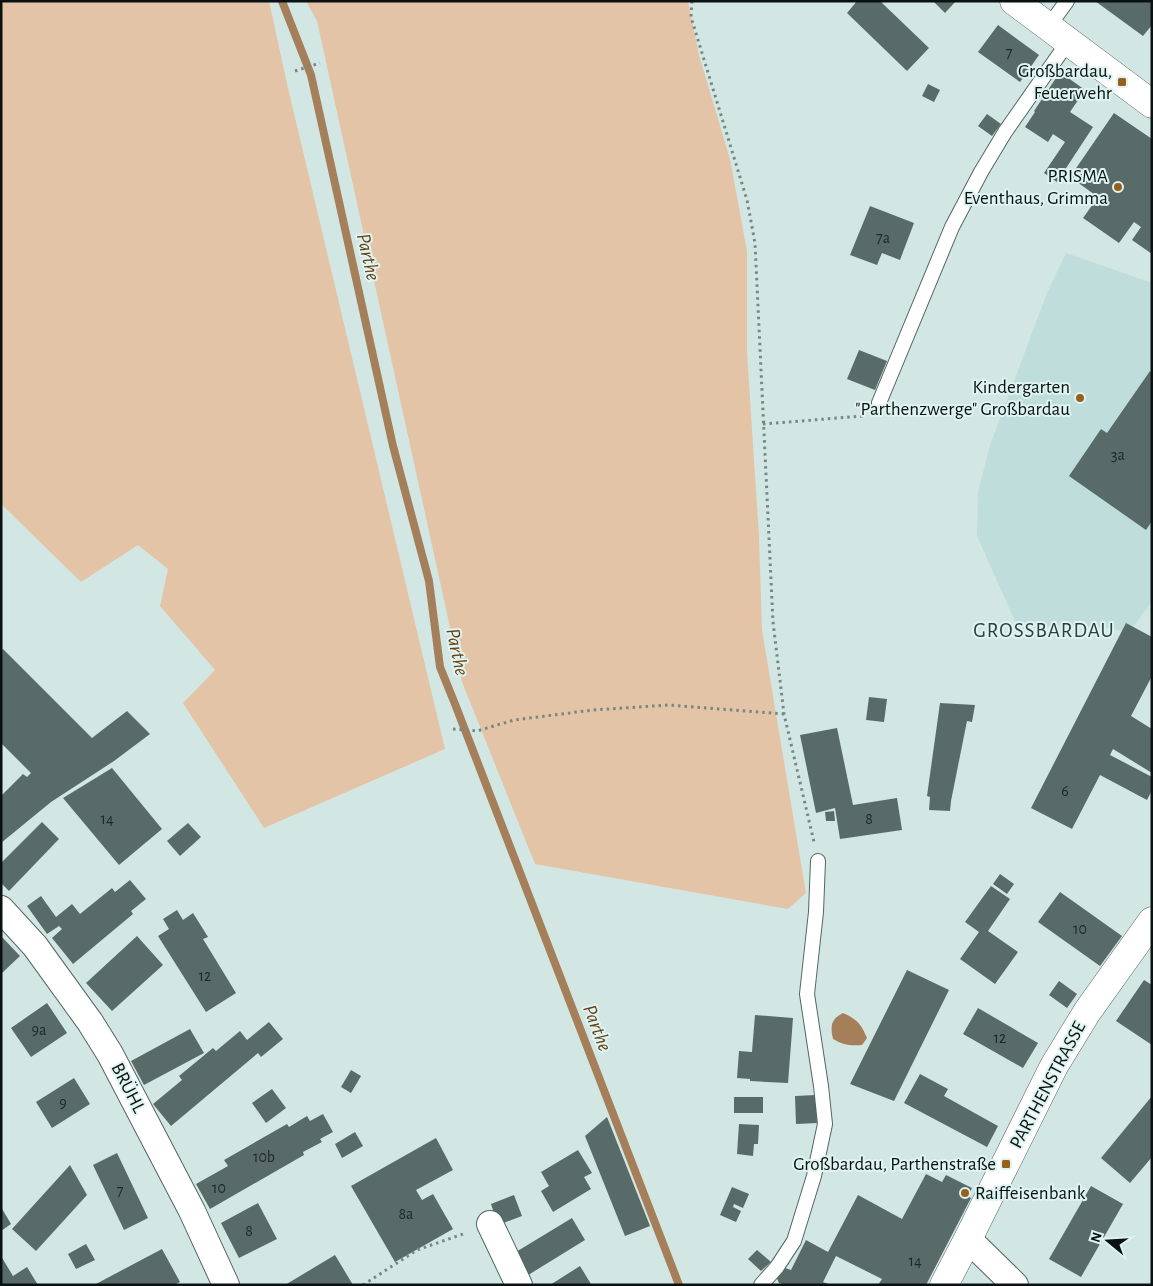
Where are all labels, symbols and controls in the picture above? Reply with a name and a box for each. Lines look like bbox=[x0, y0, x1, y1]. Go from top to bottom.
house number: 7 bbox=[1006, 45, 1013, 61]
place label: Großbardau, Feuerwehr bbox=[1018, 62, 1112, 103]
marker: Großbardau, Feuerwehr bbox=[1116, 76, 1128, 88]
place label: PRISMA Eventhaus, Grimma bbox=[964, 167, 1108, 208]
marker: PRISMA Eventhaus, Grimma bbox=[1112, 181, 1124, 193]
house number: 7a bbox=[876, 230, 890, 246]
water label: Parthe bbox=[353, 231, 383, 283]
place label: Kindergarten "Parthenzwerge" Großbardau bbox=[855, 378, 1070, 419]
marker: Kindergarten "Parthenzwerge" Großbardau bbox=[1074, 392, 1086, 404]
house number: 3a bbox=[1111, 447, 1125, 463]
district label: GROSSBARDAU bbox=[973, 620, 1115, 641]
water label: Parthe bbox=[442, 626, 472, 678]
house number: 6 bbox=[1061, 783, 1069, 799]
house number: 14 bbox=[100, 811, 114, 827]
house number: 8 bbox=[865, 811, 873, 827]
house number: 10 bbox=[1073, 921, 1087, 937]
house number: 12 bbox=[199, 968, 211, 984]
water label: Parthe bbox=[579, 1002, 615, 1054]
street label: PARTHENSTRASSE bbox=[1007, 1018, 1089, 1152]
house number: 9a bbox=[32, 1022, 46, 1038]
house number: 12 bbox=[994, 1030, 1006, 1046]
street label: BRÜHL bbox=[107, 1060, 149, 1116]
house number: 9 bbox=[59, 1095, 67, 1111]
house number: 10b bbox=[253, 1149, 275, 1165]
place label: Großbardau, Parthenstraße bbox=[793, 1155, 996, 1174]
marker: Großbardau, Parthenstraße bbox=[1000, 1158, 1012, 1170]
house number: 10 bbox=[212, 1180, 226, 1196]
house number: 7 bbox=[117, 1183, 124, 1199]
place label: Raiffeisenbank bbox=[975, 1184, 1086, 1203]
marker: Raiffeisenbank bbox=[959, 1187, 971, 1199]
house number: 8a bbox=[399, 1206, 413, 1222]
north arrow bbox=[1083, 1216, 1133, 1266]
house number: 8 bbox=[245, 1223, 253, 1239]
text: N bbox=[1088, 1230, 1105, 1244]
house number: 14 bbox=[908, 1253, 922, 1269]

